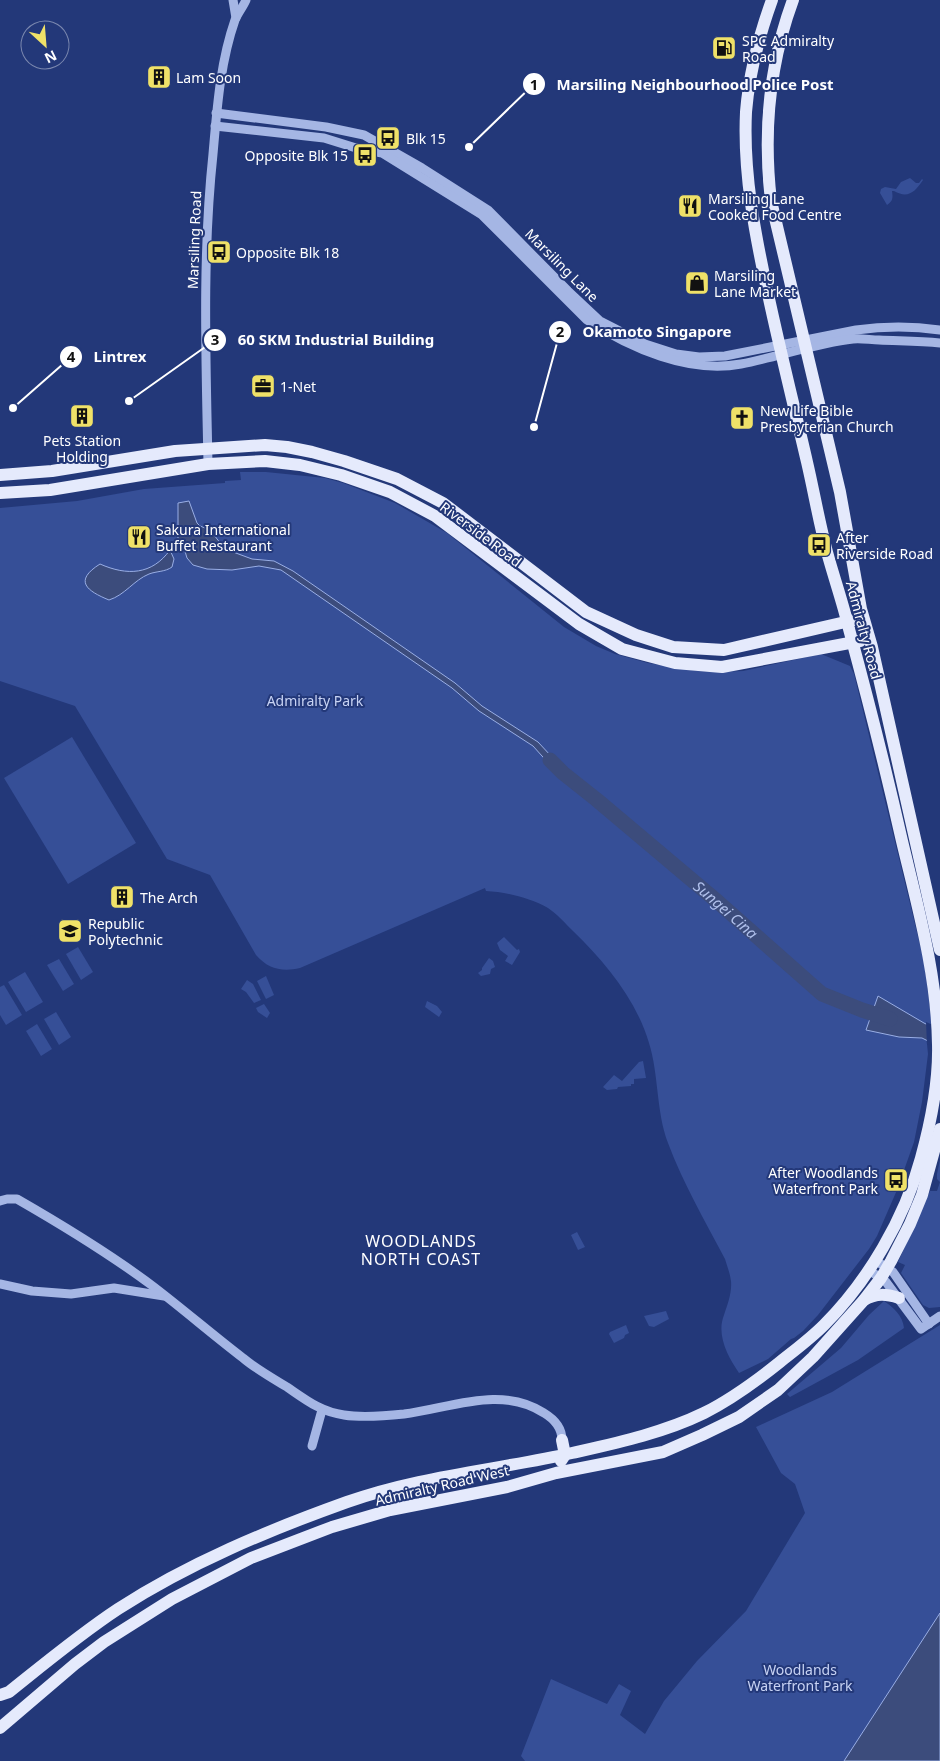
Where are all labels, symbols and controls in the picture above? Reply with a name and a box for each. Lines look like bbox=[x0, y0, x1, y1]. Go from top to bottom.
north arrow bbox=[20, 20, 70, 70]
place label: SPC Admiralty Road bbox=[742, 31, 835, 66]
fuel station icon: SPC Admiralty Road bbox=[711, 35, 737, 61]
text: N bbox=[42, 46, 60, 68]
building icon: Lam Soon bbox=[146, 64, 172, 90]
place label: Lam Soon bbox=[176, 68, 241, 87]
callout: Marsiling Neighbourhood Police Post bbox=[522, 69, 844, 99]
text: 1 bbox=[530, 74, 538, 94]
text: Marsiling Neighbourhood Police Post bbox=[557, 74, 834, 94]
bus stop icon: Blk 15 bbox=[375, 125, 401, 151]
place label: Blk 15 bbox=[406, 129, 446, 148]
bus stop icon: Opposite Blk 15 bbox=[352, 142, 378, 168]
place label: Opposite Blk 15 bbox=[245, 146, 348, 165]
place label: Marsiling Lane Cooked Food Centre bbox=[708, 189, 842, 224]
street label: Marsiling Road bbox=[183, 190, 205, 290]
restaurant icon: Marsiling Lane Cooked Food Centre bbox=[677, 193, 703, 219]
street label: Marsiling Lane bbox=[521, 224, 603, 306]
bus stop icon: Opposite Blk 18 bbox=[206, 239, 232, 265]
place label: Opposite Blk 18 bbox=[236, 243, 339, 262]
place label: Marsiling Lane Market bbox=[714, 266, 796, 301]
shop icon: Marsiling Lane Market bbox=[684, 270, 710, 296]
callout: Okamoto Singapore bbox=[547, 317, 741, 347]
text: 2 bbox=[556, 321, 565, 341]
text: Okamoto Singapore bbox=[582, 321, 732, 341]
callout: 60 SKM Industrial Building bbox=[203, 325, 444, 355]
text: 3 bbox=[211, 329, 219, 349]
text: 60 SKM Industrial Building bbox=[238, 329, 434, 349]
callout: Lintrex bbox=[59, 342, 157, 372]
text: 4 bbox=[67, 346, 76, 366]
text: Lintrex bbox=[94, 346, 147, 366]
office icon: 1-Net bbox=[250, 373, 276, 399]
place label: 1-Net bbox=[280, 377, 316, 396]
place label: New Life Bible Presbyterian Church bbox=[760, 401, 894, 436]
building icon: Pets Station Holding bbox=[69, 403, 95, 429]
church icon: New Life Bible Presbyterian Church bbox=[729, 405, 755, 431]
place label: Pets Station Holding bbox=[43, 431, 121, 466]
street label: Riverside Road bbox=[436, 497, 526, 571]
place label: Sakura International Buffet Restaurant bbox=[156, 520, 291, 555]
restaurant icon: Sakura International Buffet Restaurant bbox=[126, 524, 152, 550]
place label: After Riverside Road bbox=[836, 528, 933, 563]
bus stop icon: After Riverside Road bbox=[806, 532, 832, 558]
street label: Admiralty Road bbox=[842, 579, 886, 681]
park label: Admiralty Park bbox=[267, 691, 364, 710]
water label: Sungei Cina bbox=[690, 876, 763, 943]
building icon: The Arch bbox=[109, 884, 135, 910]
place label: The Arch bbox=[140, 888, 198, 907]
place label: Republic Polytechnic bbox=[88, 914, 163, 949]
school or university icon: Republic Polytechnic bbox=[57, 918, 83, 944]
place label: After Woodlands Waterfront Park bbox=[768, 1163, 879, 1198]
bus stop icon: After Woodlands Waterfront Park bbox=[883, 1167, 909, 1193]
district label: WOODLANDS NORTH COAST bbox=[361, 1230, 481, 1270]
street label: Admiralty Road West bbox=[373, 1460, 511, 1510]
park label: Woodlands Waterfront Park bbox=[747, 1660, 853, 1695]

